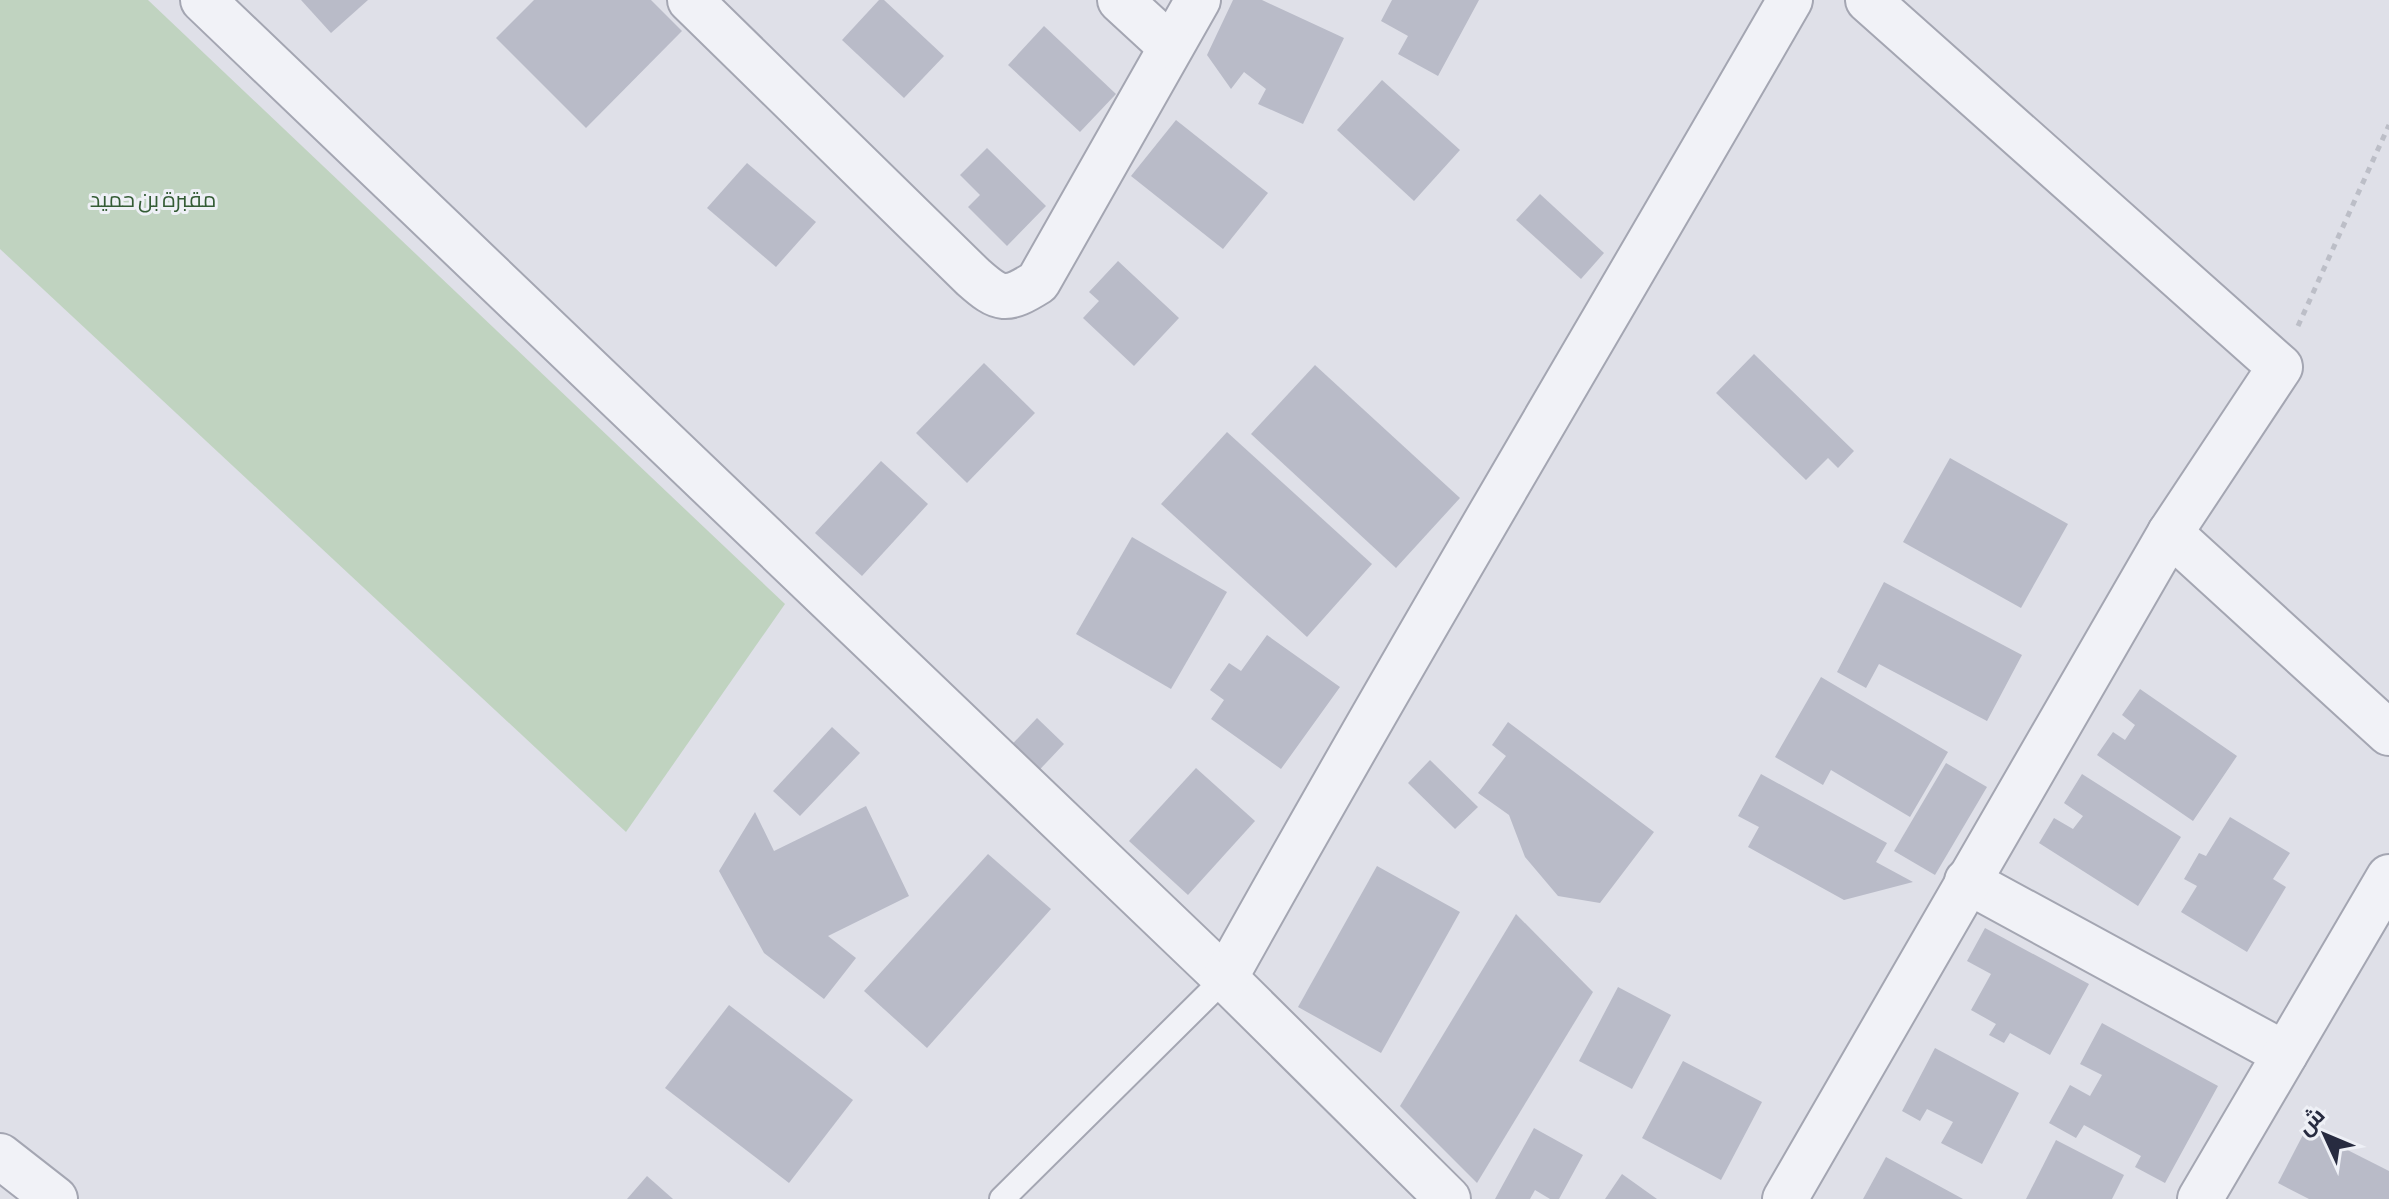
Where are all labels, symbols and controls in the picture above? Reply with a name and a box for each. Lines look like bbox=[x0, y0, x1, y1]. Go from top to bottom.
park label: مقبرة بن حميد bbox=[90, 186, 216, 213]
north arrow bbox=[2285, 1095, 2365, 1175]
text: ش bbox=[2291, 1102, 2330, 1141]

